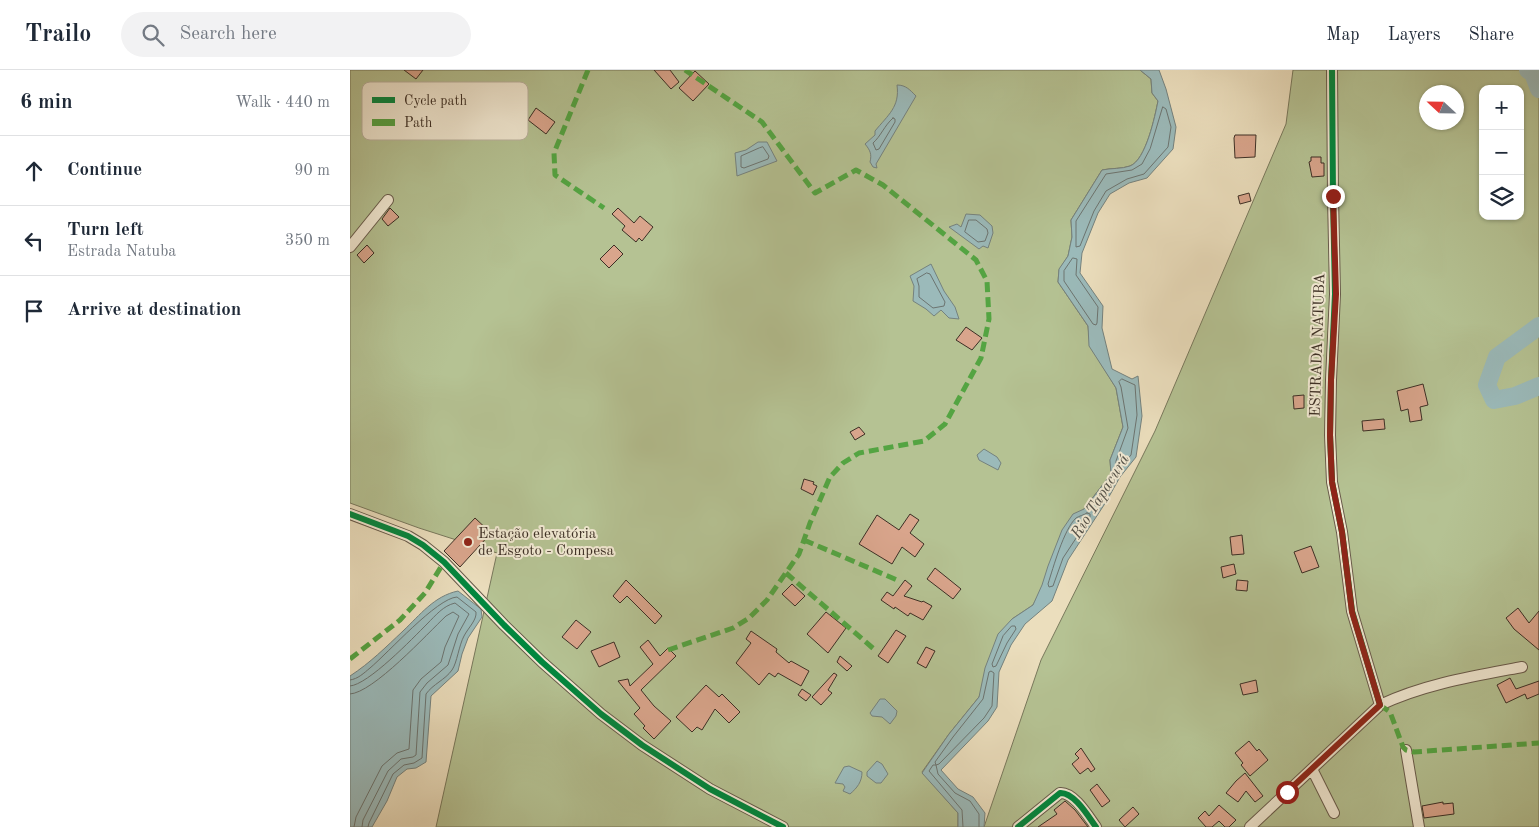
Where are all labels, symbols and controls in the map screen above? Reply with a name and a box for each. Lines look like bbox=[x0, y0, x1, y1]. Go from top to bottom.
search box bbox=[121, 12, 471, 57]
icon: search bbox=[139, 21, 167, 49]
text: Trailo bbox=[25, 23, 91, 47]
text: Search here bbox=[179, 25, 277, 44]
text: Map bbox=[1326, 26, 1360, 44]
text: Layers bbox=[1388, 26, 1440, 44]
text: Share bbox=[1468, 26, 1514, 44]
legend bbox=[362, 82, 528, 140]
north arrow bbox=[1419, 85, 1464, 130]
map controls bbox=[1479, 85, 1524, 220]
button: + bbox=[1479, 85, 1524, 130]
text: 6 min bbox=[20, 92, 73, 113]
text: Cycle path bbox=[404, 94, 467, 108]
text: Walk · 440 m bbox=[235, 95, 330, 111]
text: Path bbox=[404, 116, 433, 130]
button: − bbox=[1479, 130, 1524, 175]
icon: ahead bbox=[20, 157, 48, 185]
text: Continue bbox=[67, 161, 142, 180]
text: 90 m bbox=[294, 163, 330, 179]
button: layers bbox=[1479, 175, 1524, 220]
route end bbox=[1322, 185, 1345, 208]
text: Turn left bbox=[67, 221, 144, 240]
icon: left bbox=[20, 227, 48, 255]
text: 350 m bbox=[285, 233, 330, 249]
text: Estrada Natuba bbox=[67, 244, 176, 260]
street label: ESTRADA NATUBA bbox=[1308, 272, 1329, 417]
icon: arrive bbox=[20, 297, 48, 325]
text: Arrive at destination bbox=[67, 301, 241, 320]
water label: Rio Tapacurá bbox=[1068, 452, 1133, 543]
place label: Estação elevatória de Esgoto - Compesa bbox=[478, 527, 615, 559]
marker: Estação elevatória de Esgoto - Compesa bbox=[462, 536, 474, 548]
route start bbox=[1276, 781, 1299, 804]

